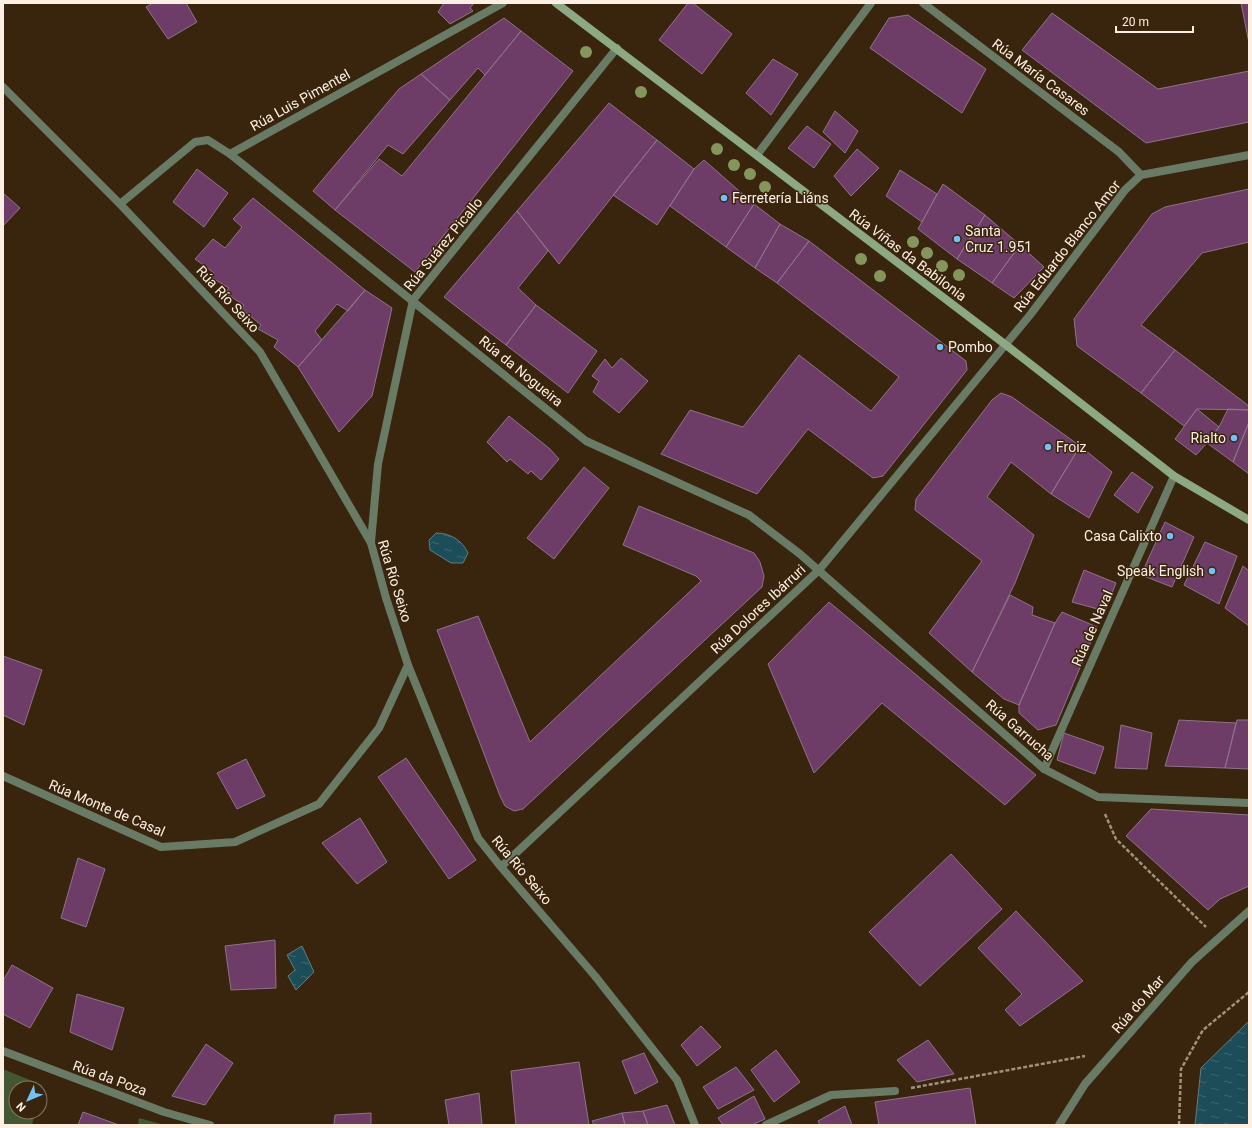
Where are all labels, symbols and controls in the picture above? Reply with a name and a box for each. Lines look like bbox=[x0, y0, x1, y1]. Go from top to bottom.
scale bar bbox=[1116, 8, 1193, 34]
text: 20 m bbox=[1122, 15, 1149, 29]
street label: Rúa María Casares bbox=[989, 35, 1093, 119]
street label: Rúa Luis Pimentel bbox=[247, 66, 353, 134]
street label: Rúa Eduardo Blanco Amor bbox=[1011, 177, 1124, 315]
place label: Ferretería Liáns bbox=[732, 190, 829, 206]
marker: Ferretería Liáns bbox=[719, 193, 729, 203]
street label: Rúa Suárez Picallo bbox=[400, 194, 486, 294]
street label: Rúa Viñas da Babilonia bbox=[846, 206, 970, 304]
place label: Santa Cruz 1.951 bbox=[965, 223, 1032, 255]
marker: Santa Cruz 1.951 bbox=[952, 234, 962, 244]
street label: Rúa Río Seixo bbox=[193, 262, 263, 336]
street label: Rúa da Nogueira bbox=[476, 332, 566, 410]
place label: Pombo bbox=[948, 339, 993, 355]
marker: Pombo bbox=[935, 342, 945, 352]
place label: Rialto bbox=[1191, 430, 1226, 446]
marker: Rialto bbox=[1229, 433, 1239, 443]
place label: Froiz bbox=[1056, 439, 1087, 455]
marker: Froiz bbox=[1043, 442, 1053, 452]
place label: Casa Calixto bbox=[1084, 528, 1162, 544]
marker: Casa Calixto bbox=[1165, 531, 1175, 541]
street label: Rúa Río Seixo bbox=[375, 538, 415, 624]
street label: Rúa Dolores Ibárruri bbox=[707, 561, 809, 657]
place label: Speak English bbox=[1117, 563, 1204, 579]
marker: Speak English bbox=[1207, 566, 1217, 576]
street label: Rúa de Naval bbox=[1068, 588, 1116, 668]
street label: Rúa Garrucha bbox=[983, 696, 1057, 764]
street label: Rúa Monte de Casal bbox=[47, 776, 167, 840]
street label: Rúa Río Seixo bbox=[489, 832, 555, 908]
street label: Rúa do Mar bbox=[1109, 972, 1168, 1036]
street label: Rúa da Poza bbox=[71, 1057, 149, 1099]
north arrow bbox=[8, 1080, 48, 1120]
text: N bbox=[14, 1099, 29, 1114]

